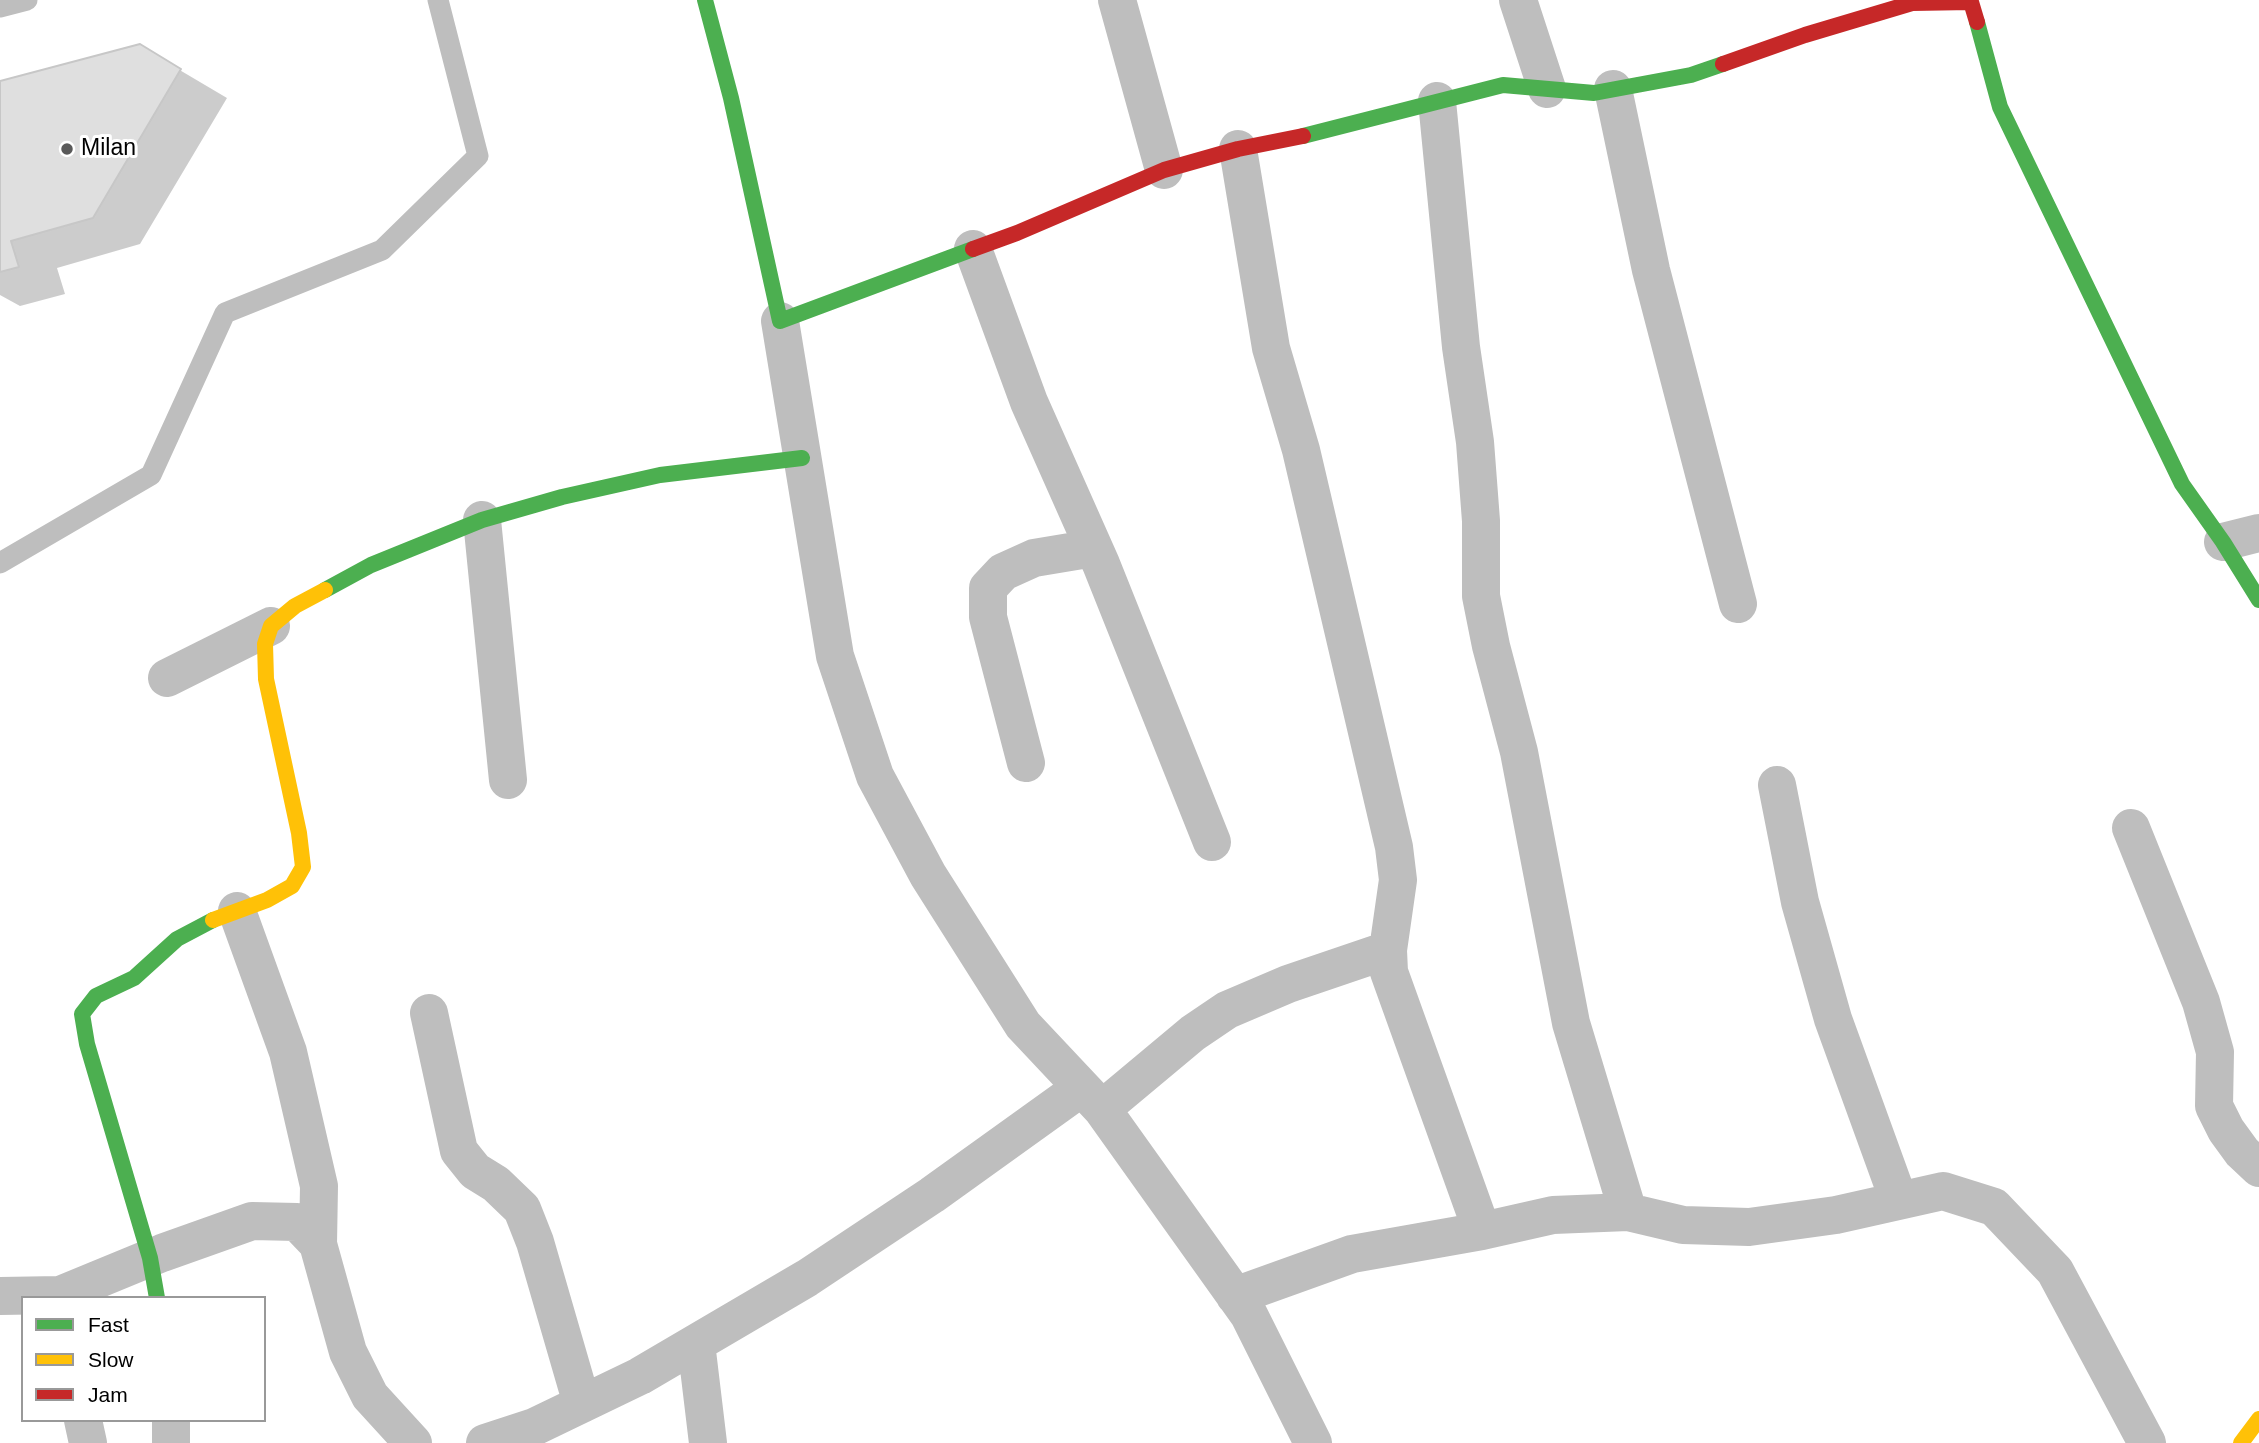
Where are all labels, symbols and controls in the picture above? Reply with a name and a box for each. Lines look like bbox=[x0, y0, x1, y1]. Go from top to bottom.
place label: Milan bbox=[81, 135, 136, 163]
marker: Milan bbox=[59, 141, 75, 157]
legend bbox=[21, 1296, 266, 1422]
text: Fast bbox=[88, 1313, 129, 1336]
text: Slow bbox=[88, 1348, 134, 1371]
text: Jam bbox=[88, 1383, 128, 1406]

